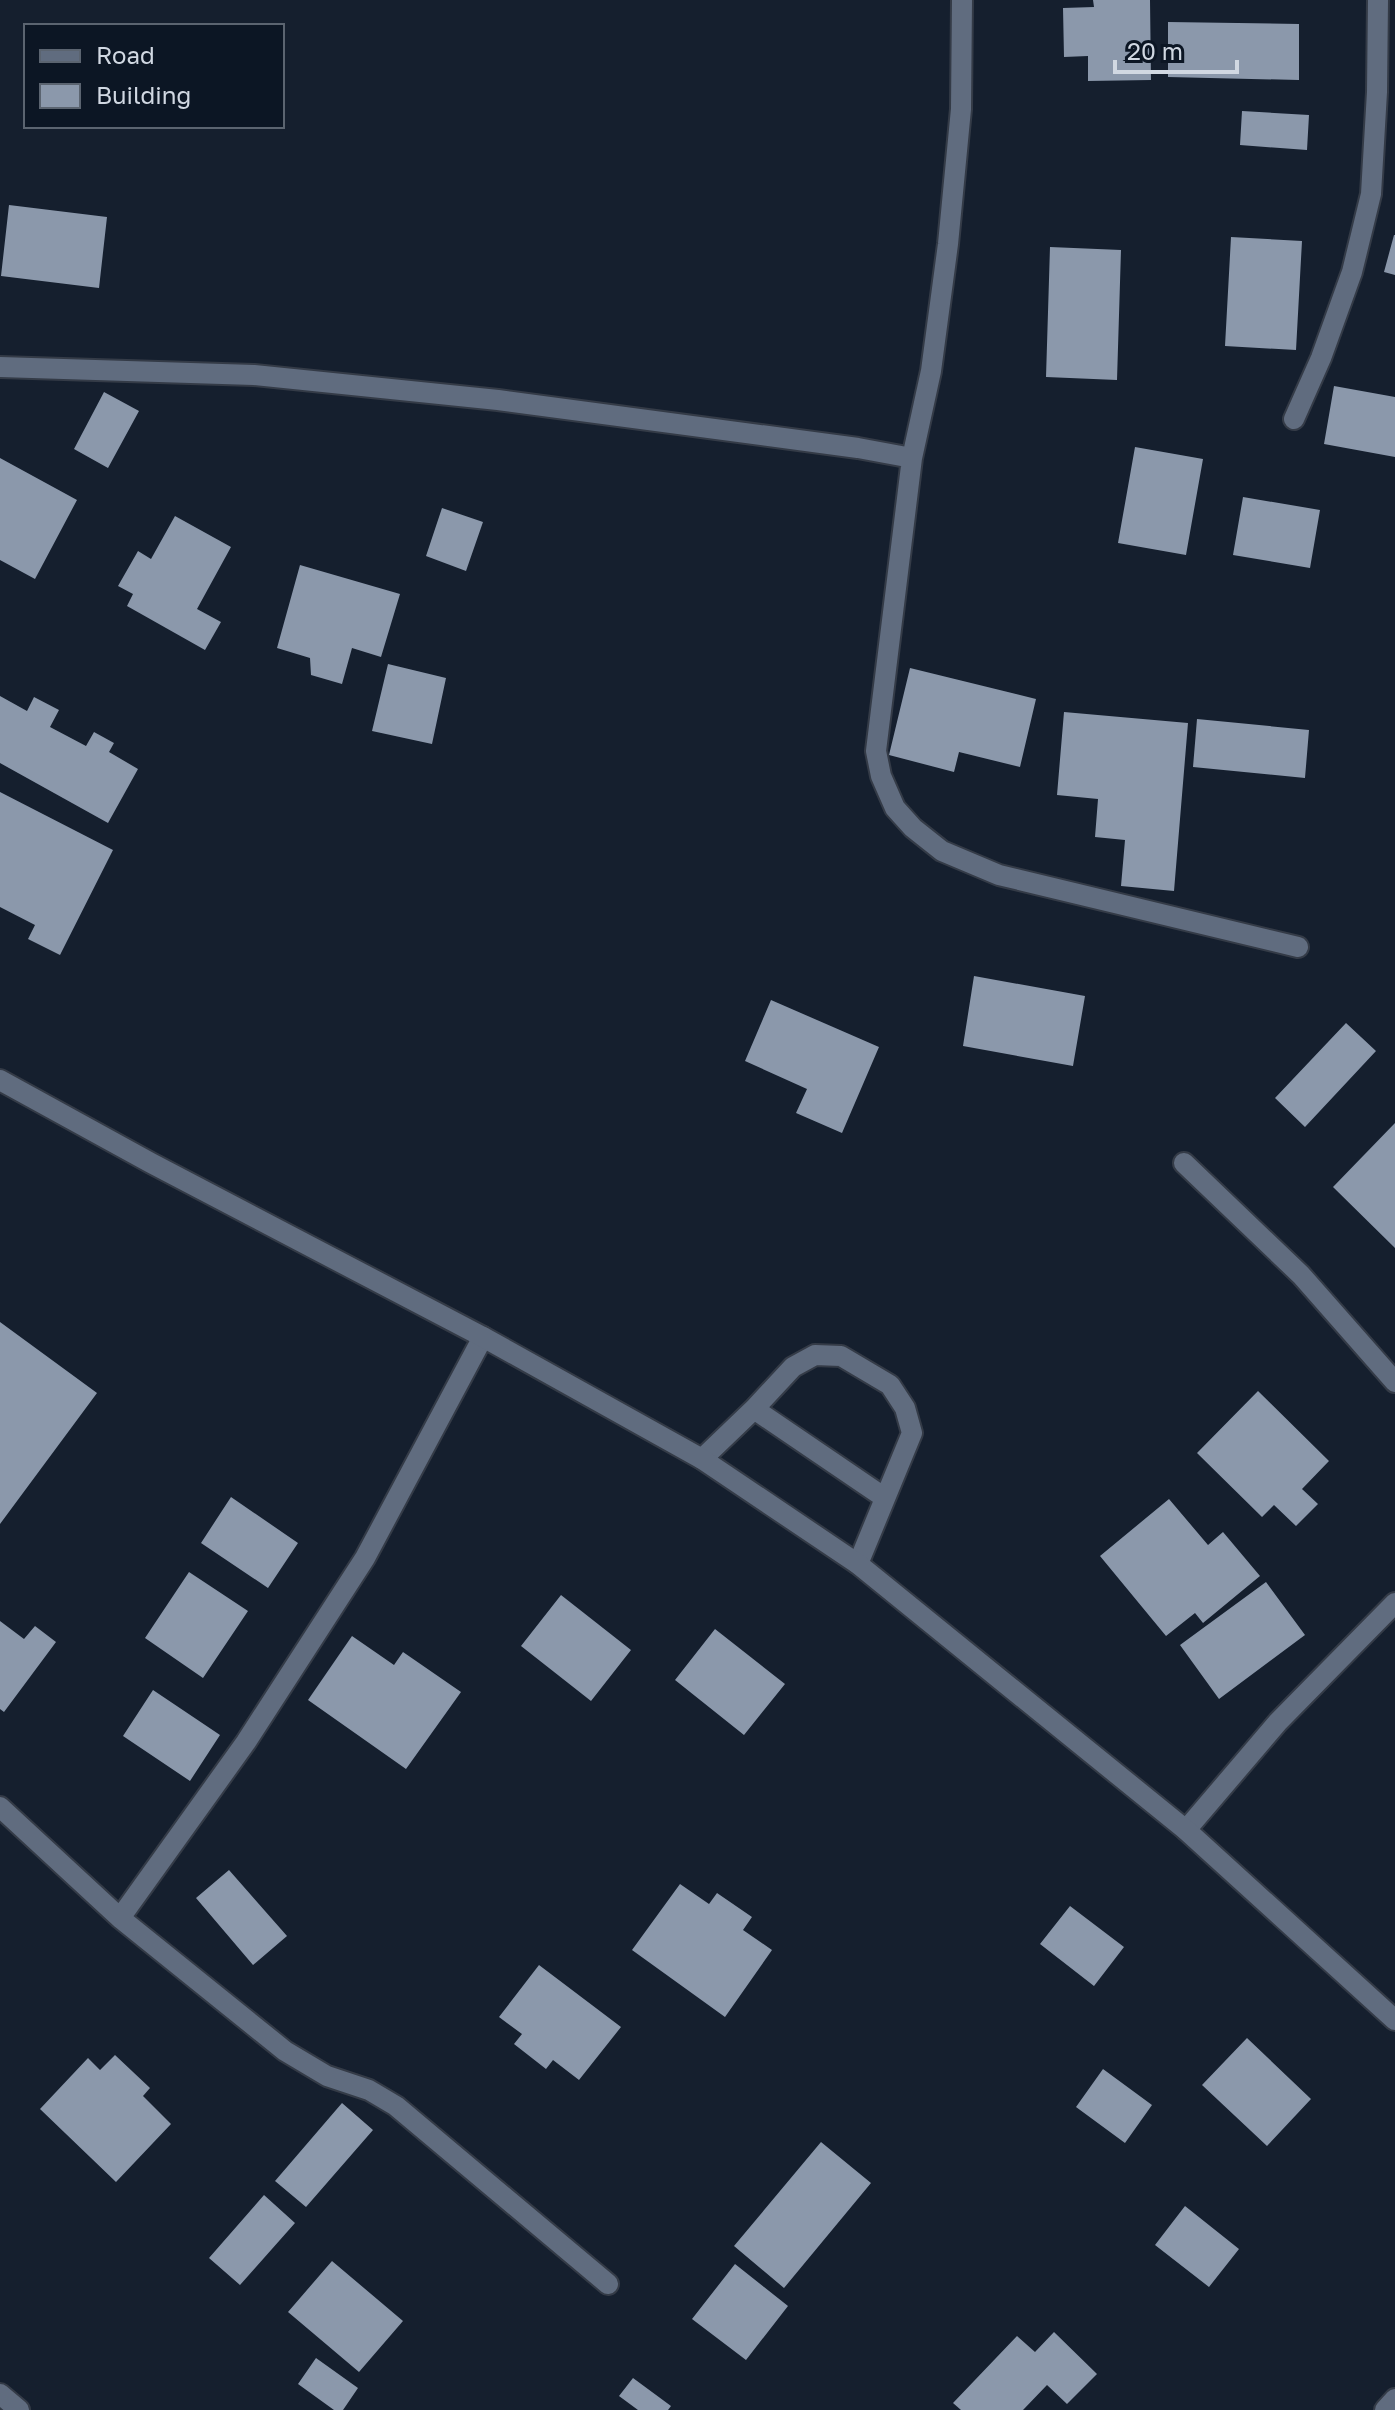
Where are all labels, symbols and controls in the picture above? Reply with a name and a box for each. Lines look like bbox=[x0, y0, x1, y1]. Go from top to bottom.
legend bbox=[24, 24, 284, 128]
scale bar bbox=[1115, 24, 1237, 74]
text: 20 m bbox=[1127, 36, 1183, 65]
text: Road bbox=[96, 40, 155, 69]
text: Building bbox=[96, 80, 191, 109]

